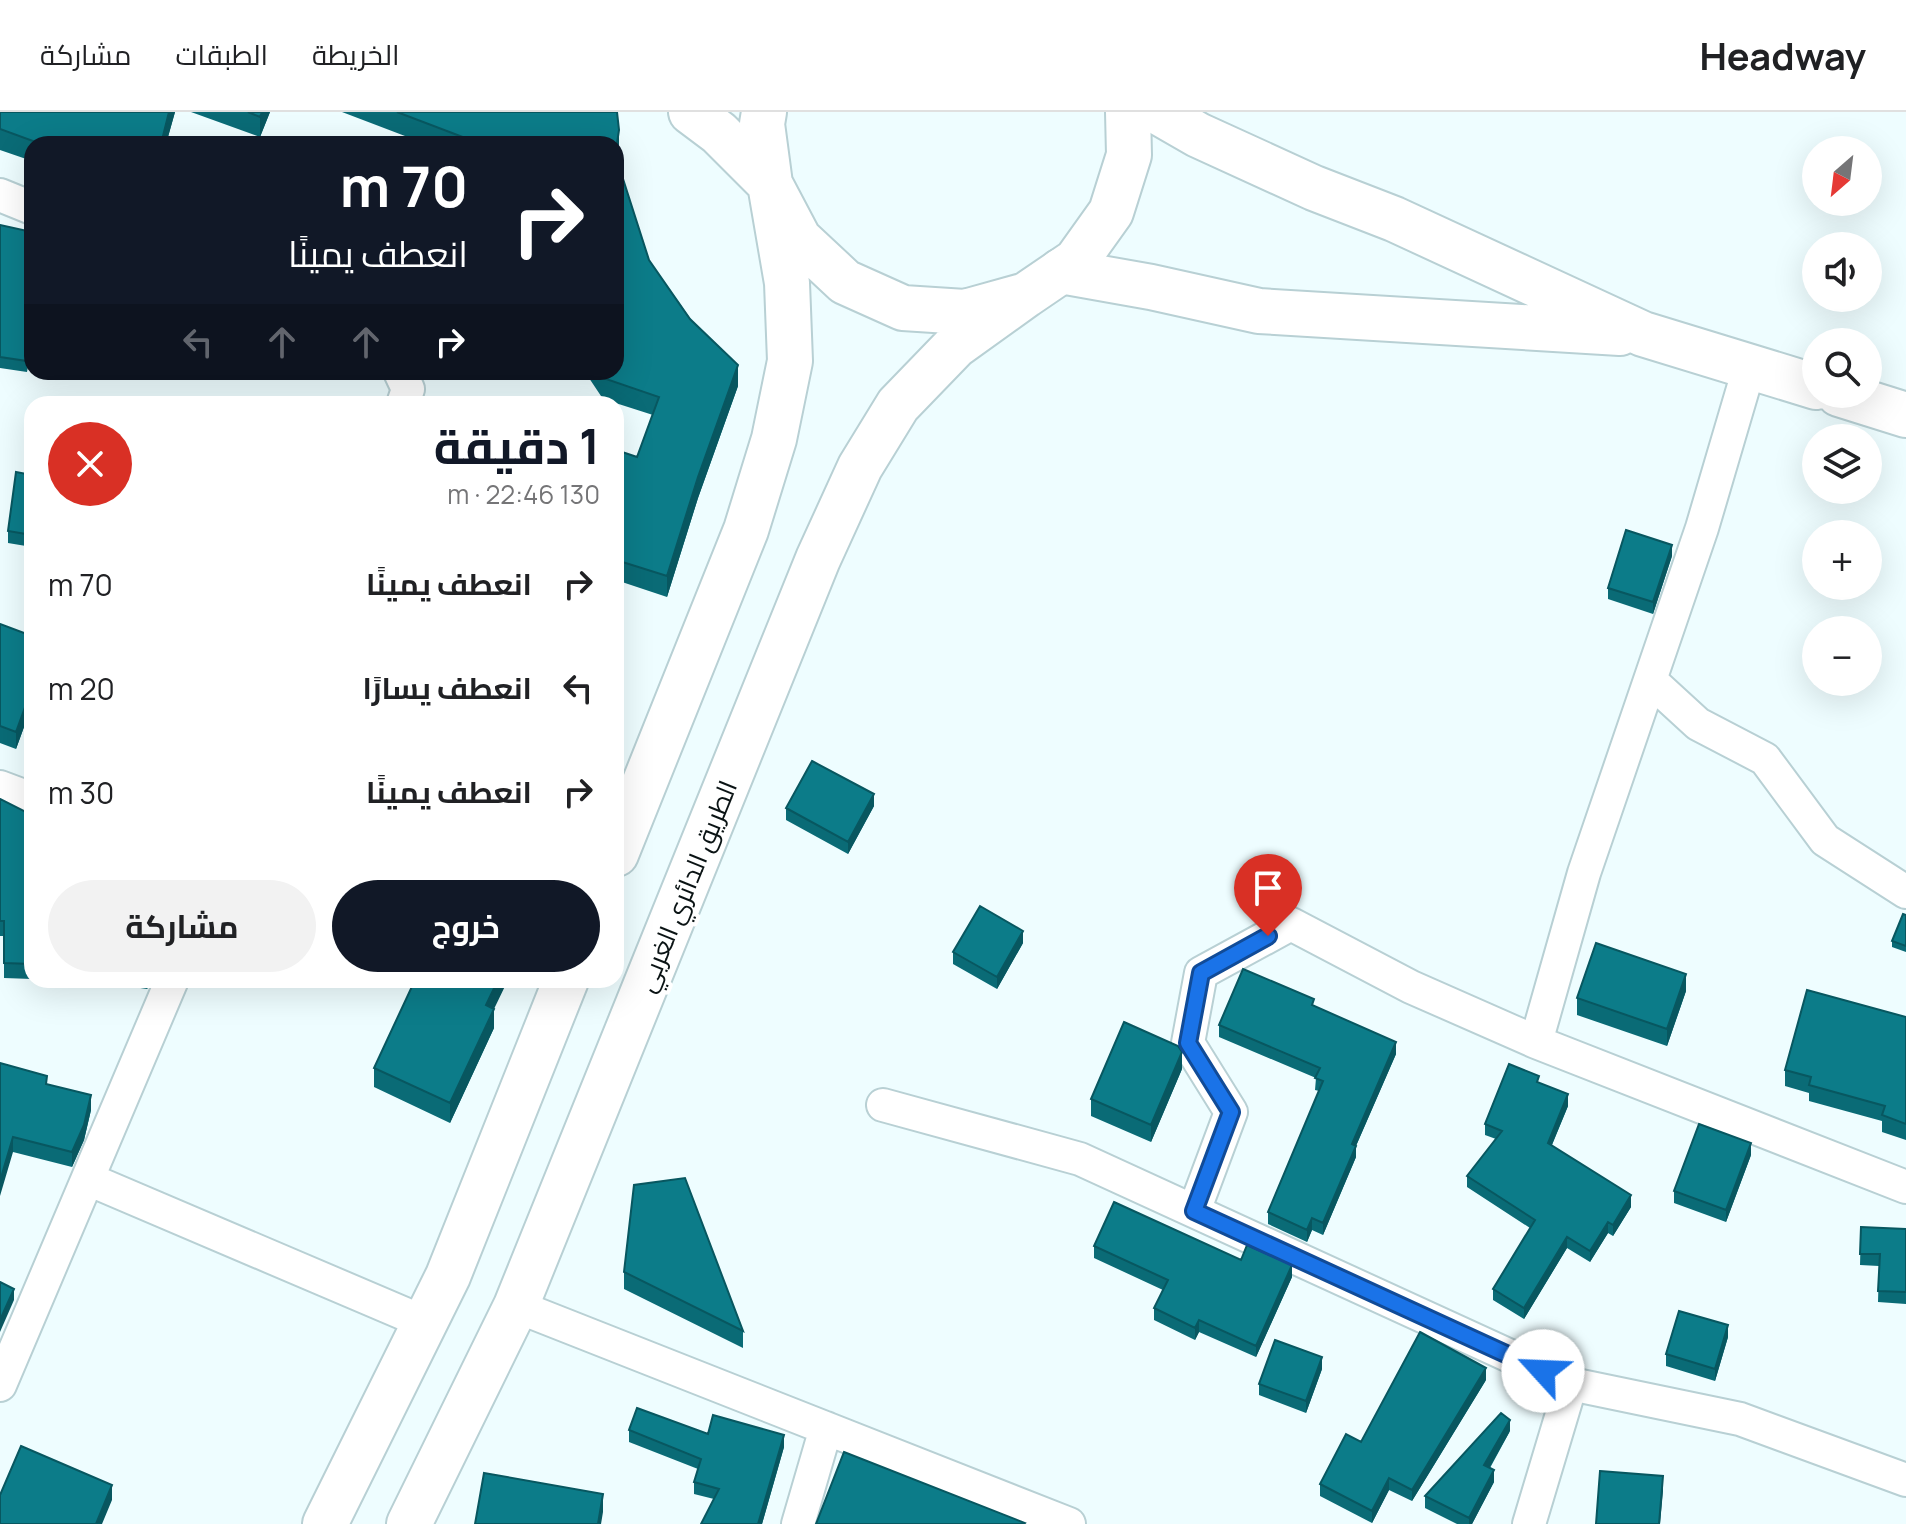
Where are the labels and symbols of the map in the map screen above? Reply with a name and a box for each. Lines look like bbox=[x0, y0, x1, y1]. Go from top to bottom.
north arrow bbox=[1802, 136, 1882, 216]
street label: الطريق الدائري الغربي bbox=[627, 775, 749, 999]
pin bbox=[1234, 854, 1302, 936]
position arrow bbox=[1501, 1329, 1585, 1413]

